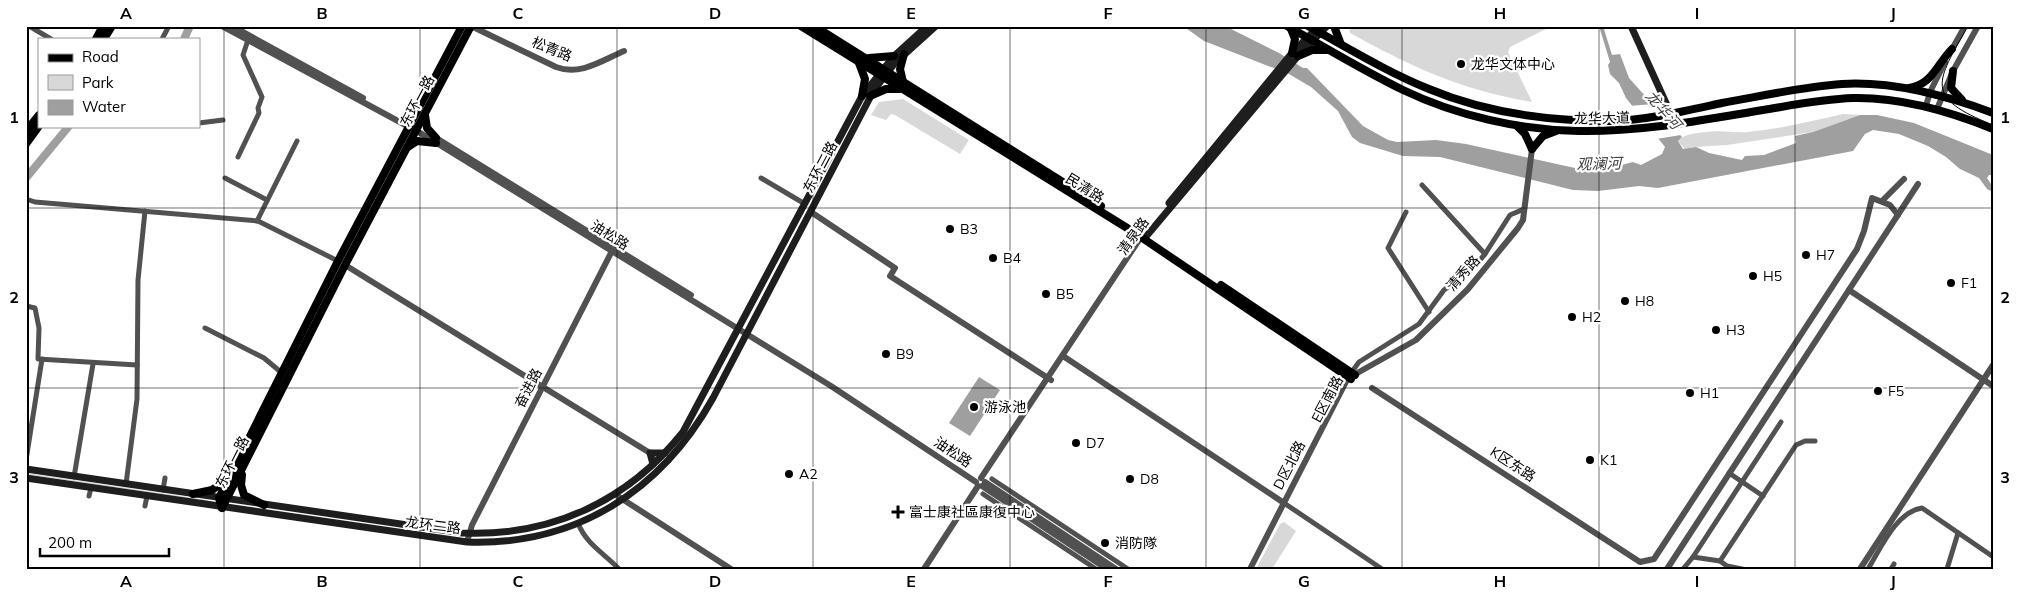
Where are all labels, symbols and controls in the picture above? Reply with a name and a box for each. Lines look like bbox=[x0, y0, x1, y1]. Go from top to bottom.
text: A bbox=[120, 3, 132, 23]
text: B bbox=[316, 3, 328, 23]
text: C bbox=[513, 3, 524, 23]
text: D bbox=[709, 3, 721, 23]
text: E bbox=[906, 3, 916, 23]
text: F bbox=[1103, 3, 1113, 23]
text: G bbox=[1298, 3, 1310, 23]
text: H bbox=[1494, 3, 1506, 23]
text: I bbox=[1695, 3, 1699, 23]
text: J bbox=[1890, 3, 1896, 23]
street label: 松青路 bbox=[529, 33, 575, 65]
legend bbox=[38, 38, 200, 128]
text: Road bbox=[82, 47, 119, 66]
place label: 龙华文体中心 bbox=[1471, 55, 1555, 73]
marker: 龙华文体中心 bbox=[1455, 58, 1467, 70]
street label: 东环一路 bbox=[396, 72, 438, 130]
text: Park bbox=[82, 73, 114, 92]
water label: 龙华河 bbox=[1641, 86, 1687, 135]
text: Water bbox=[82, 97, 126, 116]
text: 1 bbox=[9, 107, 19, 127]
text: 1 bbox=[2000, 107, 2010, 127]
street label: 龙华大道 bbox=[1574, 109, 1630, 127]
street label: 东环二路 bbox=[799, 138, 841, 196]
water label: 观澜河 bbox=[1576, 154, 1625, 173]
street label: 民清路 bbox=[1062, 169, 1108, 207]
street label: 清泉路 bbox=[1113, 214, 1153, 258]
street label: 油松路 bbox=[587, 216, 633, 254]
place label: B3 bbox=[960, 220, 978, 238]
marker: B3 bbox=[944, 223, 956, 235]
place label: H7 bbox=[1816, 246, 1835, 264]
place label: B4 bbox=[1003, 249, 1022, 267]
marker: H7 bbox=[1800, 249, 1812, 261]
street label: 清秀路 bbox=[1442, 251, 1484, 295]
marker: B4 bbox=[987, 252, 999, 264]
place label: H5 bbox=[1763, 267, 1782, 285]
marker: H5 bbox=[1747, 270, 1759, 282]
place label: F1 bbox=[1961, 274, 1977, 292]
marker: F1 bbox=[1945, 277, 1957, 289]
place label: B5 bbox=[1056, 285, 1074, 303]
text: 2 bbox=[9, 287, 19, 307]
text: 2 bbox=[2000, 287, 2010, 307]
marker: B5 bbox=[1040, 288, 1052, 300]
place label: H8 bbox=[1635, 292, 1654, 310]
marker: H8 bbox=[1619, 295, 1631, 307]
place label: H2 bbox=[1582, 308, 1601, 326]
marker: H2 bbox=[1566, 311, 1578, 323]
place label: H3 bbox=[1726, 321, 1745, 339]
marker: H3 bbox=[1710, 324, 1722, 336]
place label: B9 bbox=[896, 345, 914, 363]
marker: B9 bbox=[880, 348, 892, 360]
street label: 奋进路 bbox=[510, 365, 546, 411]
street label: E区南路 bbox=[1307, 373, 1347, 425]
place label: F5 bbox=[1888, 382, 1904, 400]
place label: H1 bbox=[1700, 384, 1719, 402]
marker: F5 bbox=[1872, 385, 1884, 397]
marker: H1 bbox=[1684, 387, 1696, 399]
place label: 游泳池 bbox=[984, 398, 1026, 416]
marker: 游泳池 bbox=[968, 401, 980, 413]
street label: 东环一路 bbox=[211, 433, 253, 491]
street label: 油松路 bbox=[931, 433, 975, 471]
place label: D7 bbox=[1086, 434, 1105, 452]
marker: D7 bbox=[1070, 437, 1082, 449]
street label: D区北路 bbox=[1269, 438, 1309, 492]
street label: K区东路 bbox=[1487, 443, 1539, 485]
place label: K1 bbox=[1600, 451, 1617, 469]
marker: K1 bbox=[1584, 454, 1596, 466]
place label: A2 bbox=[799, 465, 818, 483]
text: 3 bbox=[9, 467, 19, 487]
text: 3 bbox=[2000, 467, 2010, 487]
marker: A2 bbox=[783, 468, 795, 480]
place label: D8 bbox=[1140, 470, 1159, 488]
marker: D8 bbox=[1124, 473, 1136, 485]
place label: 富士康社區康復中心 bbox=[909, 503, 1035, 521]
marker: 富士康社區康復中心 bbox=[891, 505, 905, 519]
street label: 龙环二路 bbox=[404, 513, 462, 537]
scale bar bbox=[40, 525, 169, 557]
text: 200 m bbox=[48, 533, 92, 552]
place label: 消防隊 bbox=[1115, 534, 1157, 552]
marker: 消防隊 bbox=[1099, 537, 1111, 549]
text: A bbox=[120, 571, 132, 591]
text: B bbox=[316, 571, 328, 591]
text: C bbox=[513, 571, 524, 591]
text: D bbox=[709, 571, 721, 591]
text: E bbox=[906, 571, 916, 591]
text: F bbox=[1103, 571, 1113, 591]
text: G bbox=[1298, 571, 1310, 591]
text: H bbox=[1494, 571, 1506, 591]
text: I bbox=[1695, 571, 1699, 591]
text: J bbox=[1890, 571, 1896, 591]

